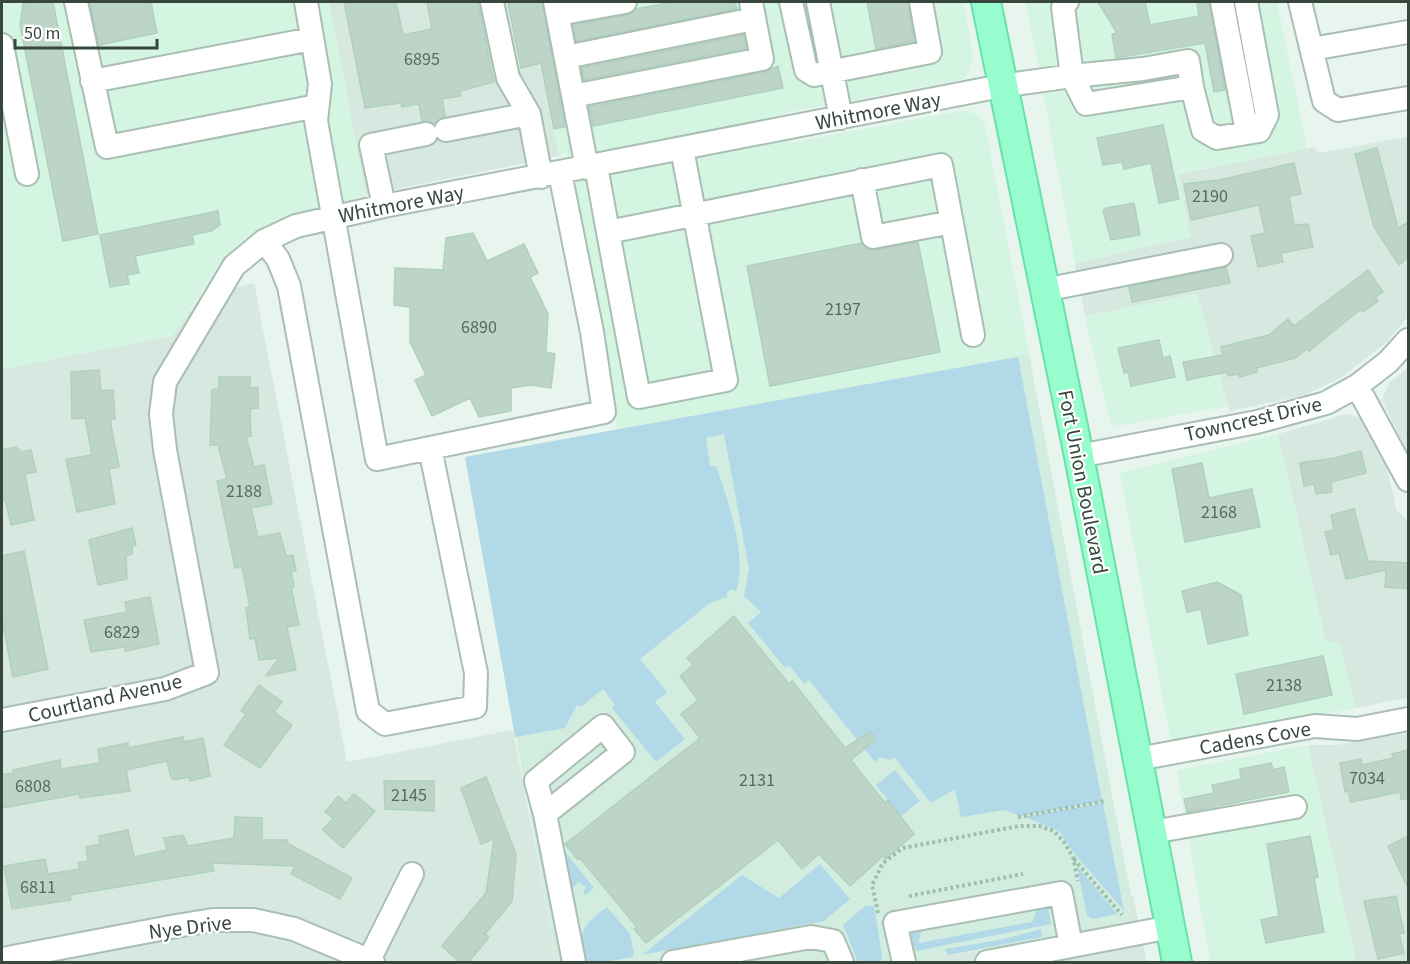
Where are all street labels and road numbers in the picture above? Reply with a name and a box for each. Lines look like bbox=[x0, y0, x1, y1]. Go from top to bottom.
street label: Whitmore Way bbox=[813, 84, 943, 138]
street label: Whitmore Way bbox=[336, 177, 466, 231]
street label: Fort Union Boulevard bbox=[1050, 387, 1116, 577]
street label: Towncrest Drive bbox=[1181, 389, 1325, 449]
street label: Courtland Avenue bbox=[25, 666, 185, 730]
street label: Cadens Cove bbox=[1197, 713, 1313, 763]
street label: Nye Drive bbox=[147, 907, 233, 947]

